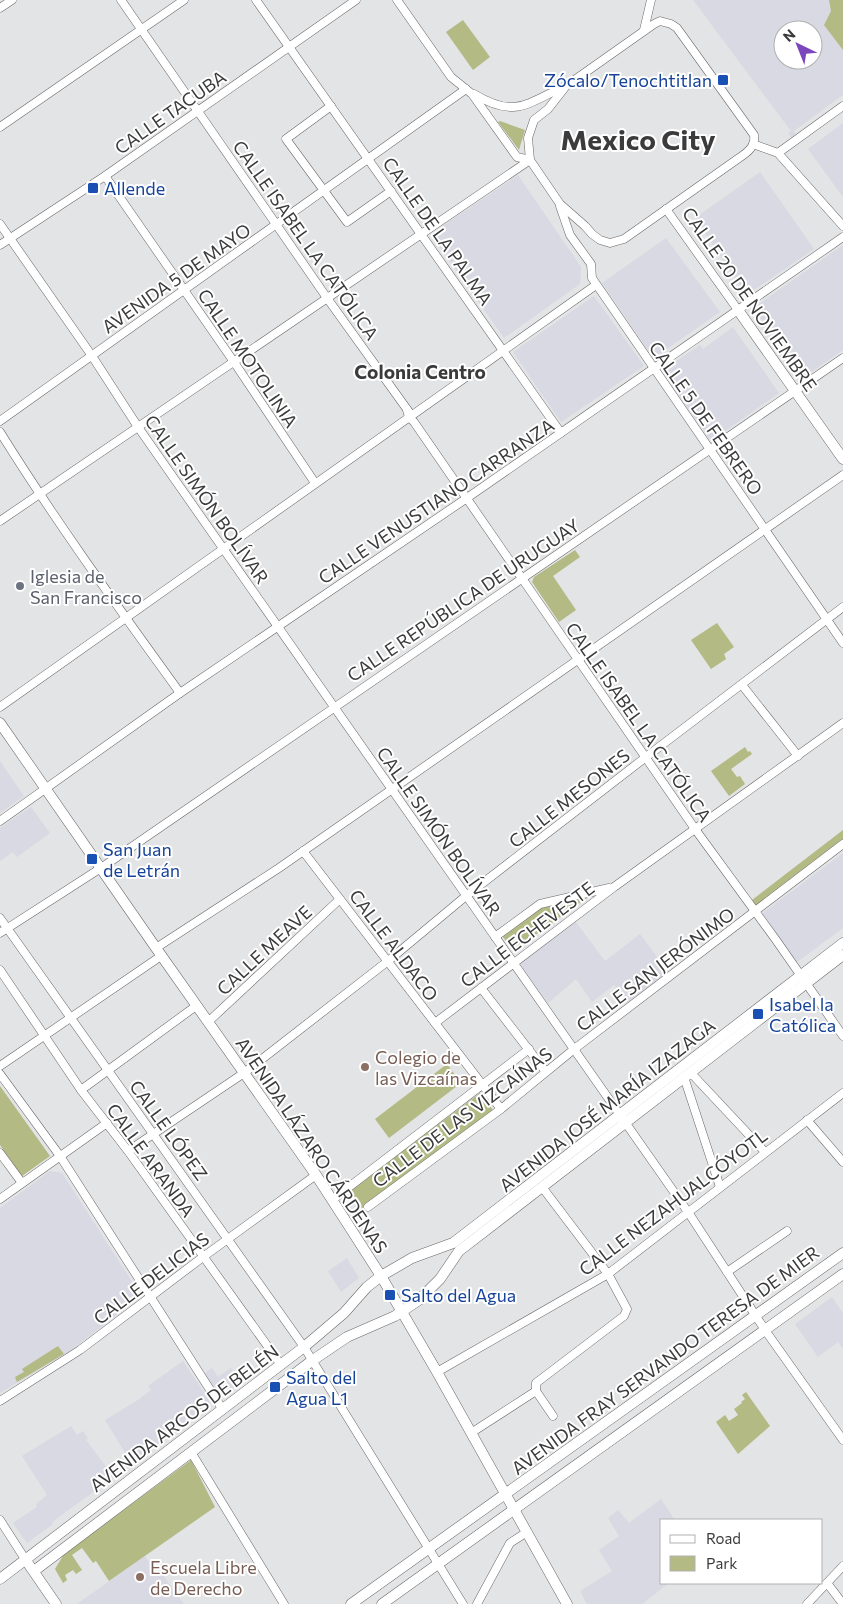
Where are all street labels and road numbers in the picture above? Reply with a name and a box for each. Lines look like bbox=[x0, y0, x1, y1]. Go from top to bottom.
street label: CALLE TACUBA bbox=[110, 65, 230, 159]
street label: CALLE ISABEL LA CATÓLICA bbox=[229, 136, 383, 344]
street label: CALLE DE LA PALMA bbox=[379, 153, 497, 309]
street label: CALLE 20 DE NOVIEMBRE bbox=[678, 203, 822, 395]
street label: AVENIDA 5 DE MAYO bbox=[97, 218, 255, 338]
street label: CALLE MOTOLINIA bbox=[193, 284, 303, 432]
street label: CALLE 5 DE FEBRERO bbox=[645, 337, 767, 499]
street label: CALLE SIMÓN BOLÍVAR bbox=[140, 410, 274, 588]
street label: CALLE VENUSTIANO CARRANZA bbox=[314, 414, 558, 588]
street label: CALLE REPÚBLICA DE URUGUAY bbox=[343, 514, 584, 686]
street label: CALLE ISABEL LA CATÓLICA bbox=[562, 618, 716, 826]
street label: CALLE SIMÓN BOLÍVAR bbox=[372, 742, 506, 920]
street label: CALLE MESONES bbox=[504, 744, 634, 852]
street label: CALLE ECHEVESTE bbox=[456, 876, 598, 992]
street label: CALLE ALDACO bbox=[345, 885, 443, 1005]
street label: CALLE MEAVE bbox=[212, 901, 316, 999]
street label: CALLE SAN JERÓNIMO bbox=[572, 902, 738, 1036]
street label: AVENIDA JOSÉ MARÍA IZAZAGA bbox=[495, 1014, 719, 1196]
street label: AVENIDA LÁZARO CÁRDENAS bbox=[231, 1033, 393, 1257]
street label: CALLE DE LAS VIZCAÍNAS bbox=[368, 1042, 556, 1192]
street label: CALLE LÓPEZ bbox=[125, 1076, 213, 1184]
street label: CALLE ARANDA bbox=[102, 1099, 200, 1221]
street label: CALLE NEZAHUALCÓYOTL bbox=[574, 1124, 772, 1280]
street label: CALLE DELICIAS bbox=[89, 1227, 213, 1329]
street label: AVENIDA FRAY SERVANDO TERESA DE MIER bbox=[507, 1241, 823, 1479]
street label: AVENIDA ARCOS DE BELÉN bbox=[85, 1340, 283, 1496]

